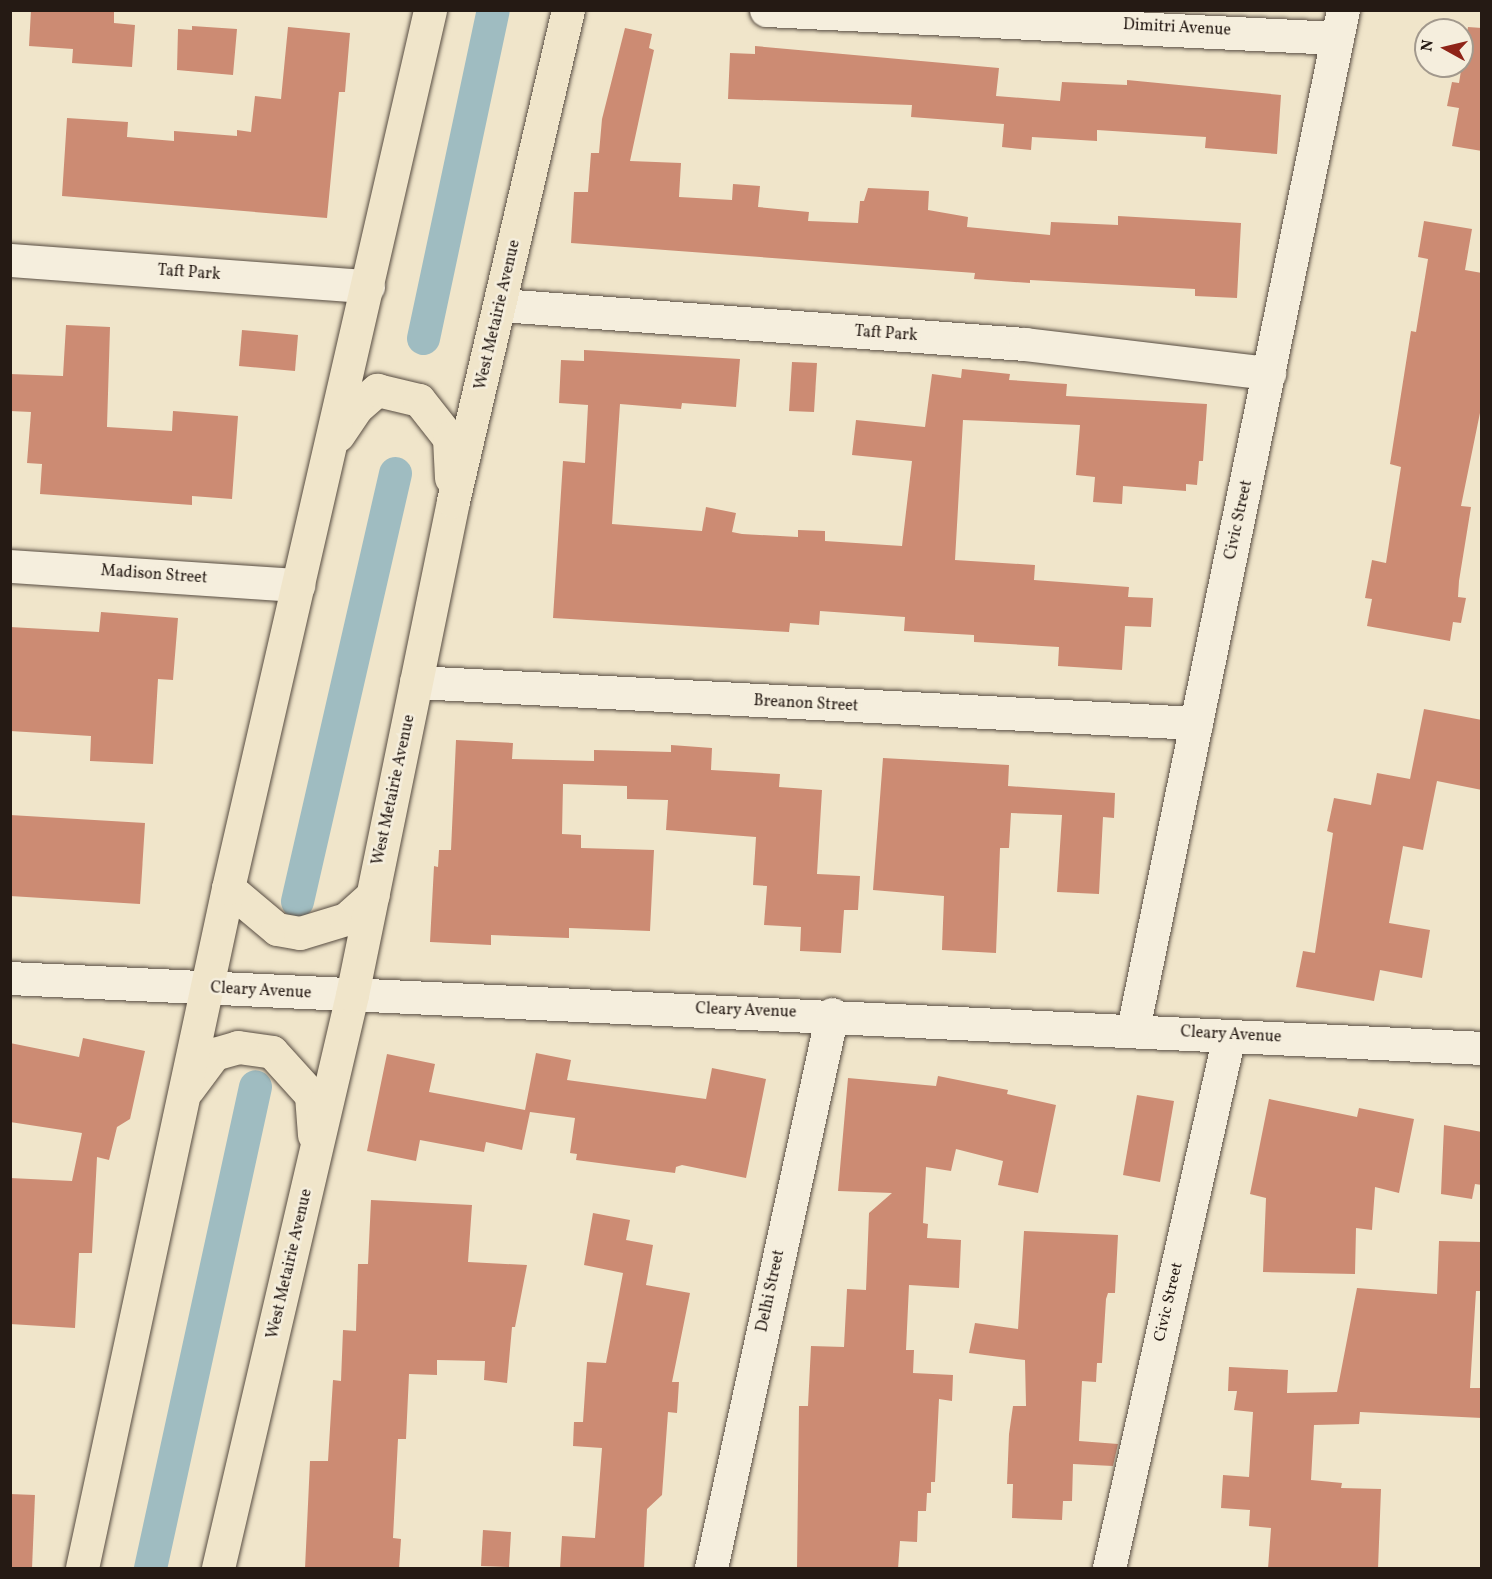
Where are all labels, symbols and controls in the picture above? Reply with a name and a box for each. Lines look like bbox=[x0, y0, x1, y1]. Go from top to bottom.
street label: Dimitri Avenue bbox=[1122, 16, 1232, 40]
north arrow bbox=[1414, 18, 1474, 78]
text: N bbox=[1416, 38, 1440, 53]
street label: West Metairie Avenue bbox=[471, 238, 525, 392]
street label: Taft Park bbox=[157, 261, 221, 285]
street label: Taft Park bbox=[854, 322, 918, 346]
street label: Civic Street bbox=[1221, 478, 1257, 562]
street label: Madison Street bbox=[100, 562, 208, 588]
street label: Breanon Street bbox=[753, 692, 859, 716]
street label: West Metairie Avenue bbox=[369, 713, 419, 867]
street label: Cleary Avenue bbox=[210, 979, 312, 1003]
street label: Cleary Avenue bbox=[695, 1000, 797, 1022]
street label: Cleary Avenue bbox=[1180, 1023, 1282, 1047]
street label: West Metairie Avenue bbox=[263, 1187, 317, 1341]
street label: Delhi Street bbox=[753, 1248, 789, 1334]
street label: Civic Street bbox=[1151, 1260, 1187, 1344]

